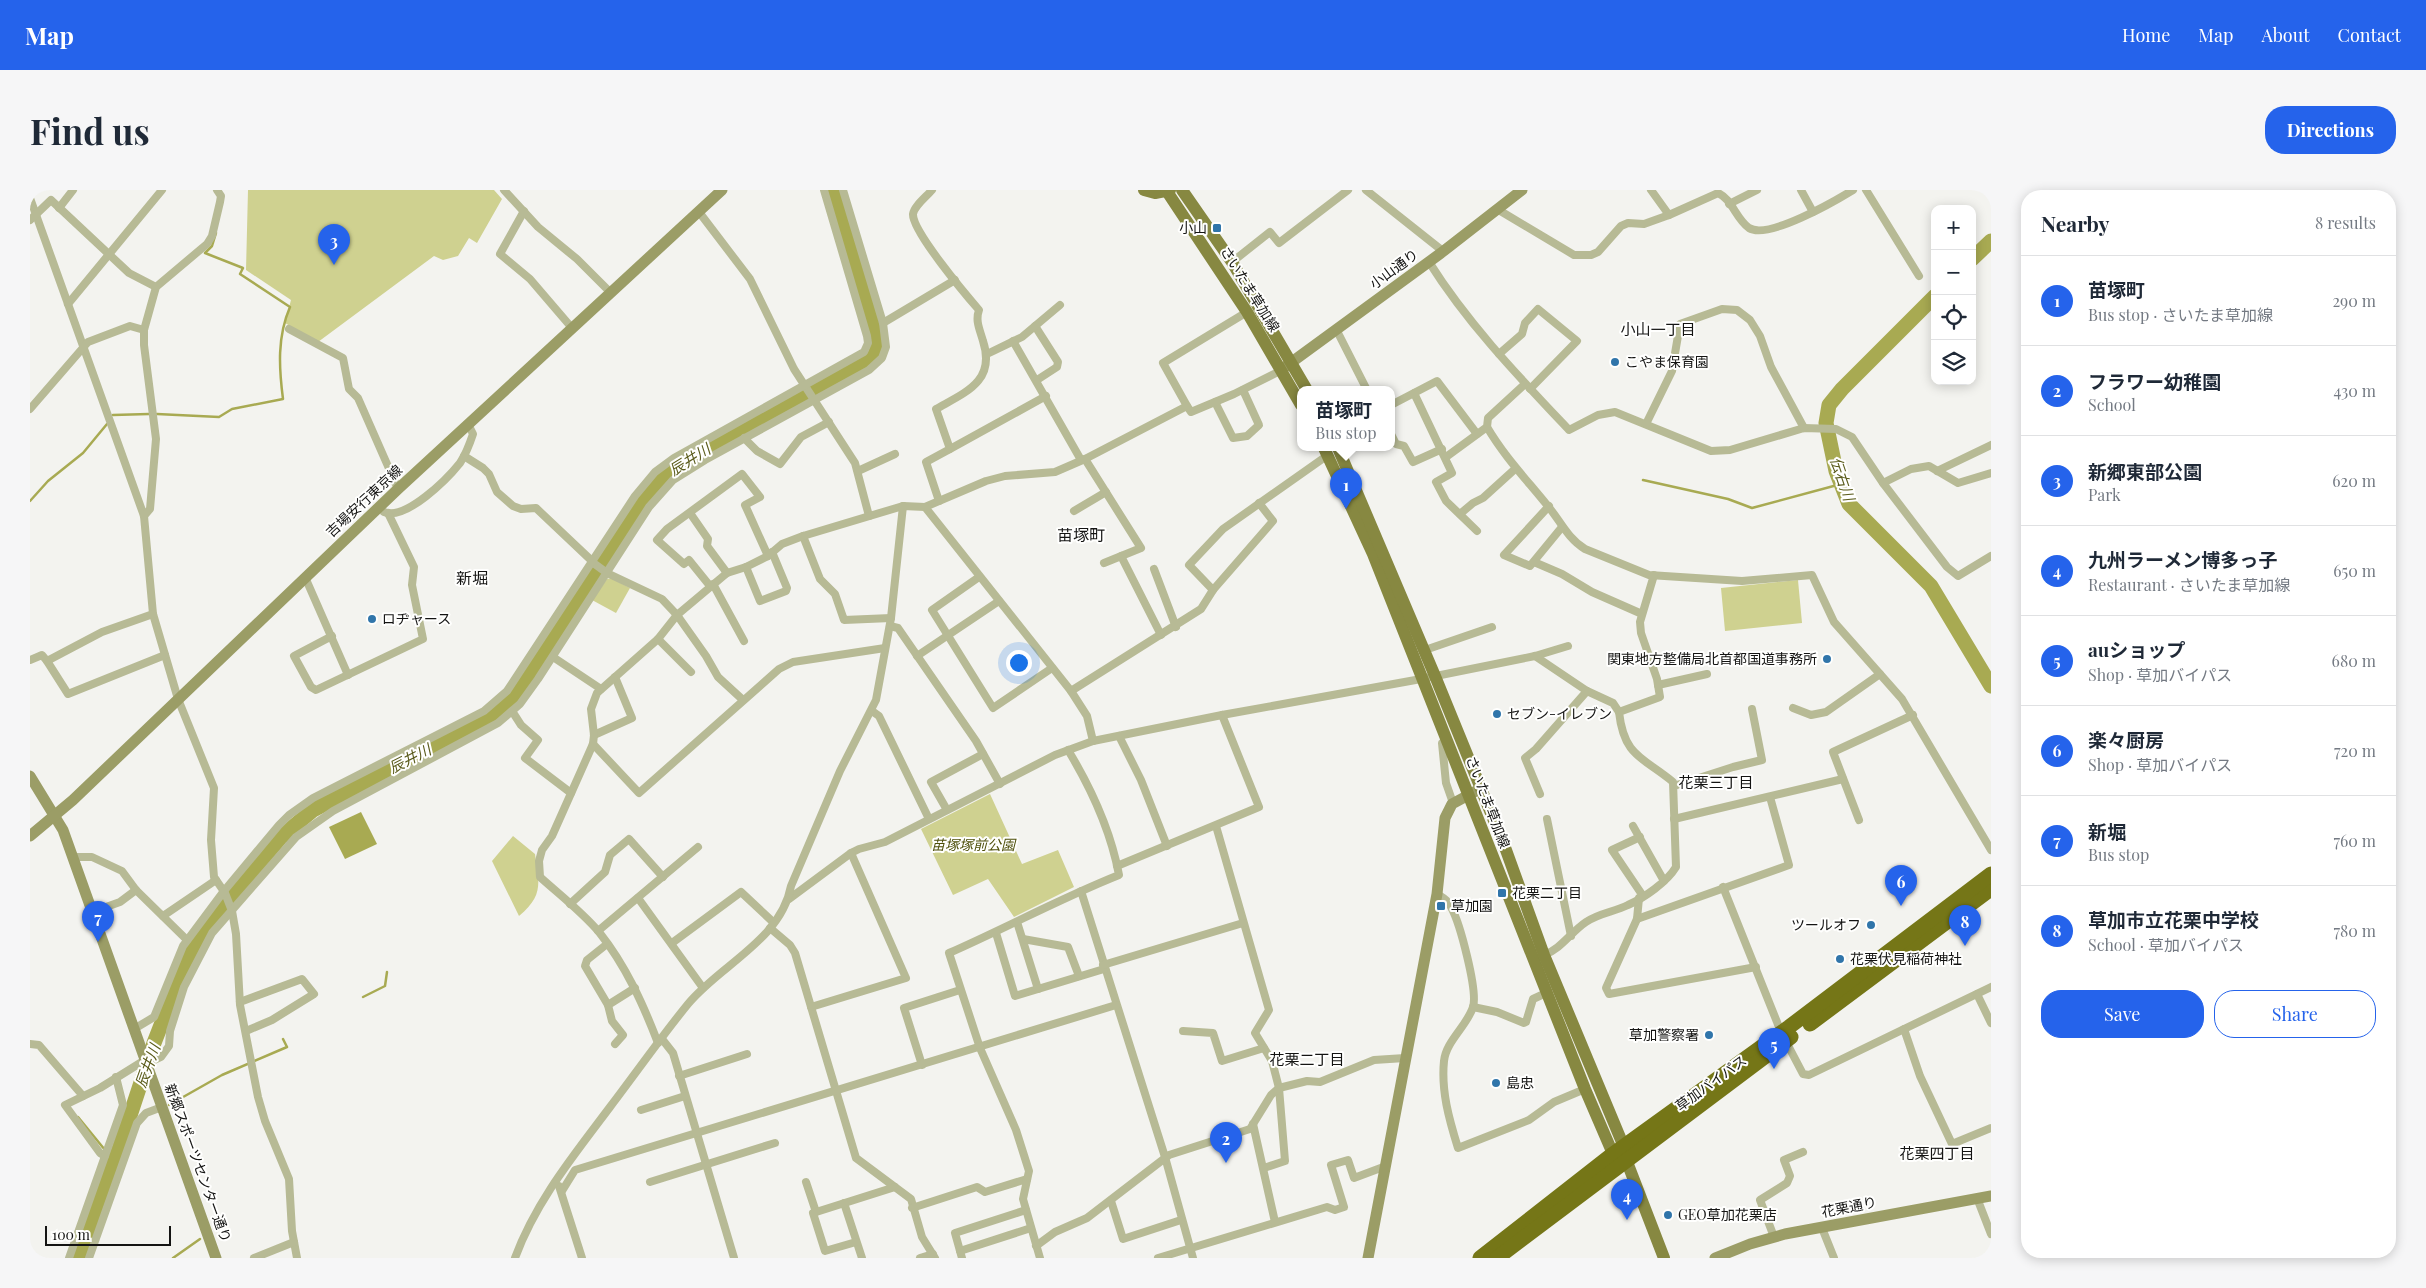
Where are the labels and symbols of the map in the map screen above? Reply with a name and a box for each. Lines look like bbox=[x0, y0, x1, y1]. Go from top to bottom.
place label: 小山 bbox=[1179, 218, 1207, 237]
marker: 小山 bbox=[1211, 222, 1223, 234]
pin: 3 bbox=[318, 224, 350, 265]
street label: さいたま草加線 bbox=[1217, 242, 1284, 335]
street label: 小山通り bbox=[1365, 244, 1422, 293]
district label: 小山一丁目 bbox=[1620, 319, 1696, 339]
place label: こやま保育園 bbox=[1625, 352, 1709, 371]
marker: こやま保育園 bbox=[1609, 356, 1621, 368]
water label: 辰井川 bbox=[665, 438, 716, 480]
water label: 伝右川 bbox=[1826, 454, 1860, 505]
street label: 吉場安行東京線 bbox=[321, 460, 406, 541]
pin: 1 bbox=[1330, 468, 1362, 509]
district label: 苗塚町 bbox=[1057, 524, 1105, 545]
district label: 新堀 bbox=[456, 567, 488, 588]
place label: ロヂャース bbox=[382, 609, 451, 628]
marker: ロヂャース bbox=[366, 613, 378, 625]
place label: 関東地方整備局北首都国道事務所 bbox=[1607, 649, 1817, 668]
your location bbox=[1006, 650, 1032, 676]
marker: 関東地方整備局北首都国道事務所 bbox=[1821, 653, 1833, 665]
place label: セブン-イレブン bbox=[1507, 704, 1612, 723]
marker: セブン-イレブン bbox=[1491, 708, 1503, 720]
water label: 辰井川 bbox=[385, 738, 436, 777]
street label: さいたま草加線 bbox=[1462, 753, 1515, 851]
district label: 花栗三丁目 bbox=[1678, 772, 1754, 792]
park label: 苗塚塚前公園 bbox=[931, 835, 1017, 854]
pin: 6 bbox=[1885, 865, 1917, 906]
place label: 花栗二丁目 bbox=[1512, 883, 1582, 902]
marker: 花栗二丁目 bbox=[1496, 887, 1508, 899]
place label: 草加園 bbox=[1451, 896, 1493, 915]
marker: 草加園 bbox=[1435, 900, 1447, 912]
pin: 7 bbox=[82, 901, 114, 942]
pin: 8 bbox=[1949, 905, 1981, 946]
place label: ツールオフ bbox=[1791, 915, 1861, 934]
marker: ツールオフ bbox=[1865, 919, 1877, 931]
place label: 花栗伏見稲荷神社 bbox=[1850, 949, 1962, 968]
marker: 花栗伏見稲荷神社 bbox=[1834, 953, 1846, 965]
place label: 草加警察署 bbox=[1629, 1025, 1699, 1044]
pin: 5 bbox=[1758, 1028, 1790, 1069]
marker: 草加警察署 bbox=[1703, 1029, 1715, 1041]
water label: 辰井川 bbox=[130, 1039, 165, 1090]
district label: 花栗二丁目 bbox=[1269, 1049, 1345, 1069]
street label: 草加バイパス bbox=[1671, 1050, 1750, 1115]
place label: 島忠 bbox=[1506, 1073, 1534, 1092]
marker: 島忠 bbox=[1490, 1077, 1502, 1089]
street label: 新郷スポーツセンター通り bbox=[161, 1081, 236, 1245]
pin: 2 bbox=[1210, 1122, 1242, 1163]
district label: 花栗四丁目 bbox=[1899, 1143, 1975, 1163]
pin: 4 bbox=[1611, 1179, 1643, 1220]
street label: 花栗通り bbox=[1820, 1192, 1878, 1221]
place label: GEO草加花栗店 bbox=[1678, 1205, 1777, 1224]
marker: GEO草加花栗店 bbox=[1662, 1209, 1674, 1221]
scale bar bbox=[45, 1223, 171, 1246]

